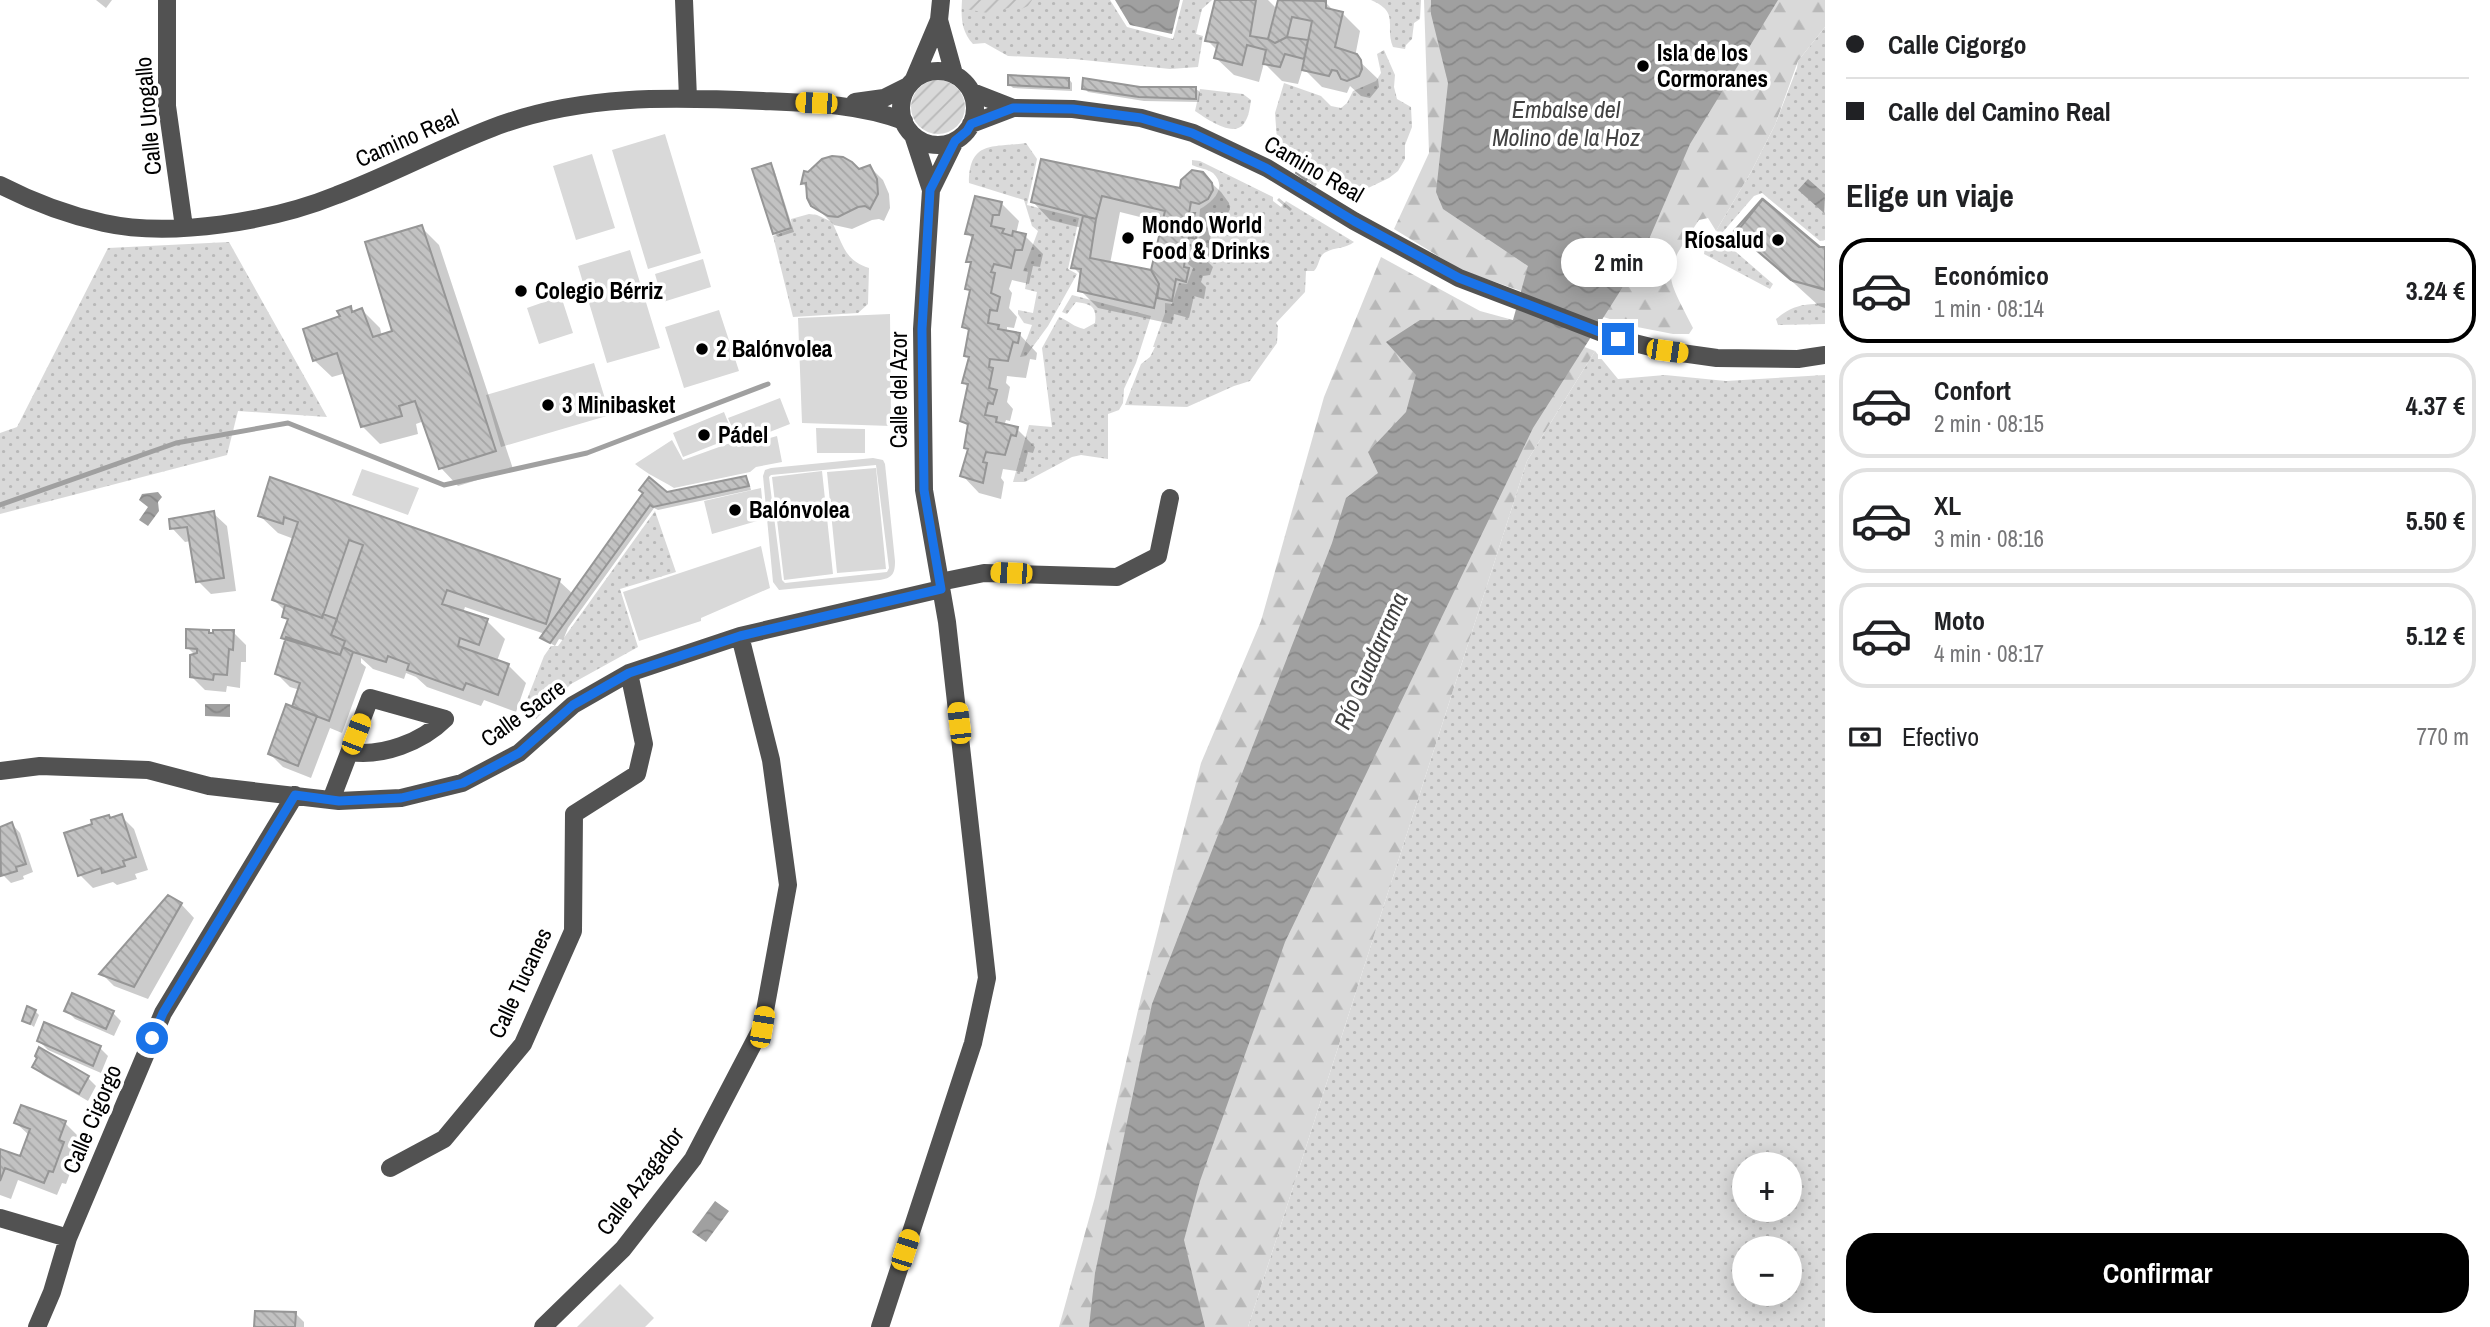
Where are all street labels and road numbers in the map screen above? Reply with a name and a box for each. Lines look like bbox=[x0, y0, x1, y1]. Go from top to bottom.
street label: Calle Urogallo bbox=[127, 56, 168, 176]
street label: Camino Real bbox=[350, 101, 463, 174]
street label: Camino Real bbox=[1259, 128, 1370, 210]
street label: Calle del Azor bbox=[883, 331, 914, 448]
street label: Calle Sacre bbox=[474, 671, 571, 754]
street label: Calle Tucanes bbox=[480, 922, 559, 1043]
street label: Calle Cigorgo bbox=[55, 1060, 128, 1178]
street label: Calle Azagador bbox=[589, 1120, 691, 1241]

